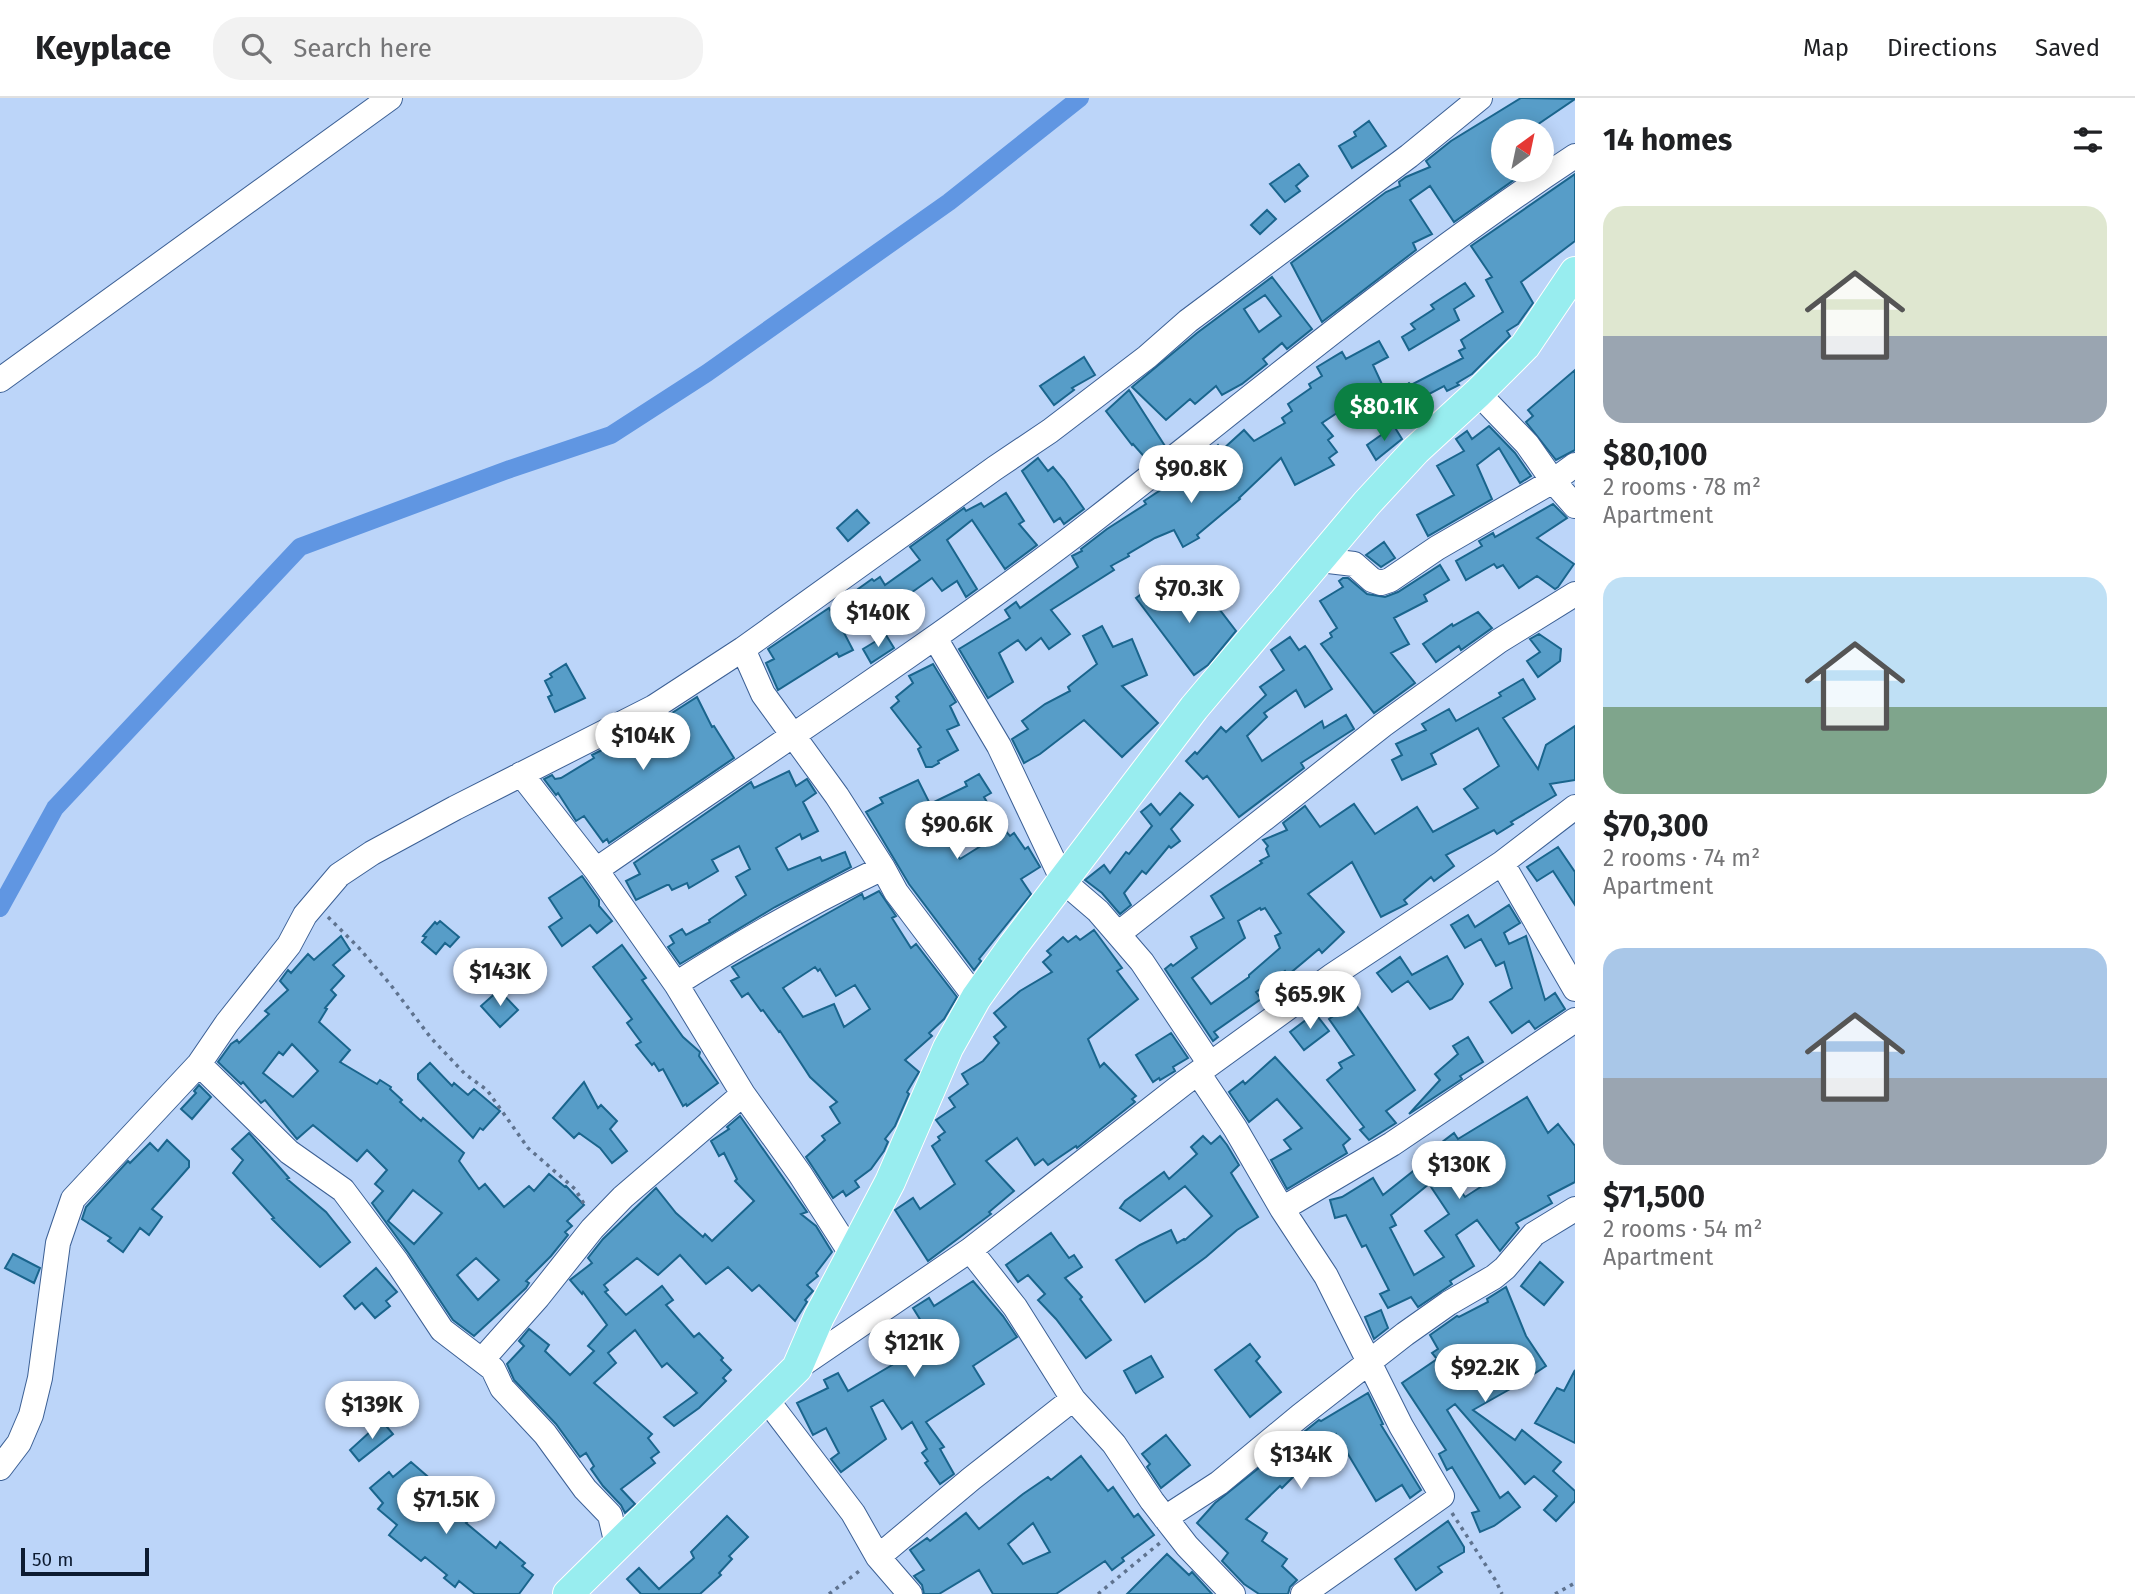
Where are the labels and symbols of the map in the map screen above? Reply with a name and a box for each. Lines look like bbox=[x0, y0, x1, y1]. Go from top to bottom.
north arrow bbox=[1491, 119, 1554, 182]
pin: $80.1K bbox=[1327, 384, 1441, 443]
pin: $90.8K bbox=[1134, 446, 1248, 505]
pin: $70.3K bbox=[1132, 566, 1246, 625]
pin: $140K bbox=[829, 589, 927, 649]
pin: $104K bbox=[594, 712, 692, 772]
pin: $90.6K bbox=[900, 802, 1014, 861]
pin: $143K bbox=[451, 948, 549, 1008]
pin: $65.9K bbox=[1253, 972, 1367, 1031]
pin: $130K bbox=[1410, 1142, 1508, 1201]
pin: $121K bbox=[865, 1320, 963, 1379]
pin: $92.2K bbox=[1428, 1344, 1542, 1404]
pin: $139K bbox=[323, 1382, 421, 1441]
pin: $134K bbox=[1252, 1432, 1350, 1491]
pin: $71.5K bbox=[389, 1476, 503, 1536]
scale bar bbox=[21, 1545, 149, 1577]

